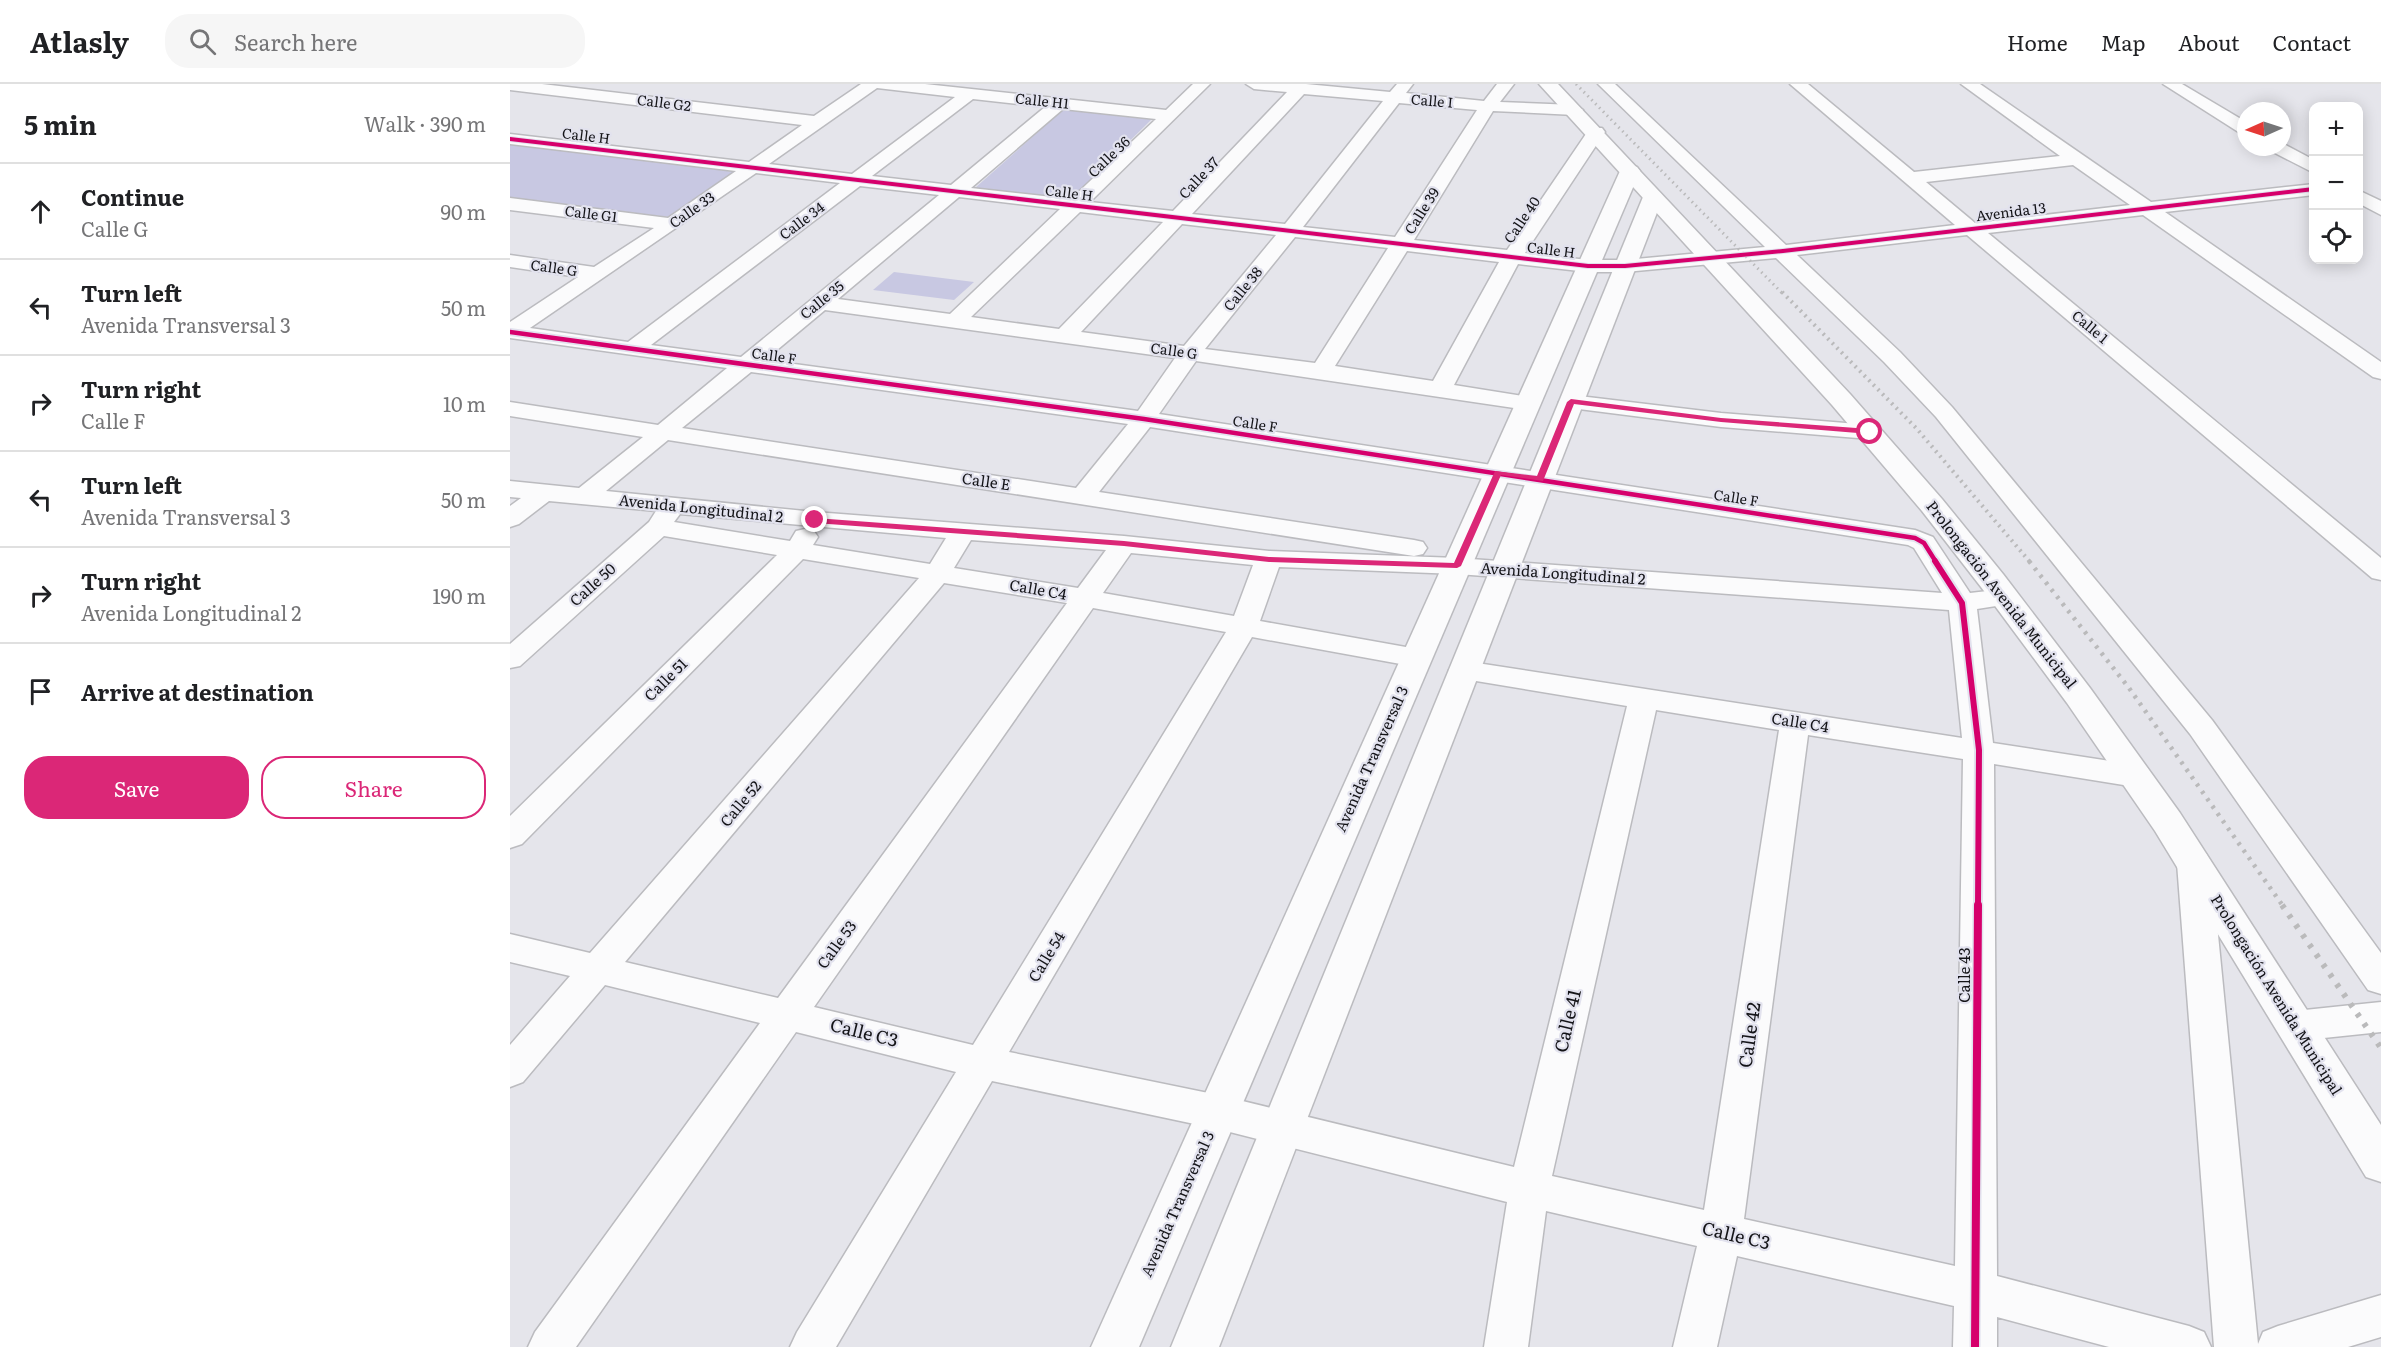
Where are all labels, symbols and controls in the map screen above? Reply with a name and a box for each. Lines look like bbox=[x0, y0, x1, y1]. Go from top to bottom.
search box bbox=[165, 14, 585, 68]
text: Atlasly bbox=[30, 20, 129, 62]
icon: search bbox=[186, 25, 219, 58]
text: Search here bbox=[234, 25, 357, 58]
text: Home bbox=[2007, 26, 2068, 57]
text: Map bbox=[2101, 26, 2145, 57]
text: About bbox=[2178, 26, 2240, 57]
text: Contact bbox=[2273, 26, 2351, 57]
street label: Calle H1 bbox=[1014, 87, 1070, 113]
street label: Calle I bbox=[1410, 88, 1454, 112]
street label: Calle G2 bbox=[636, 89, 692, 115]
north arrow bbox=[2237, 102, 2291, 156]
map controls bbox=[2309, 102, 2363, 264]
button: + bbox=[2309, 102, 2363, 156]
text: 5 min bbox=[24, 104, 97, 143]
text: Walk · 390 m bbox=[364, 108, 486, 138]
street label: Calle H bbox=[561, 122, 611, 148]
street label: Calle 36 bbox=[1083, 131, 1134, 181]
street label: Calle 37 bbox=[1174, 152, 1223, 203]
button: − bbox=[2309, 156, 2363, 210]
street label: Calle H bbox=[1044, 179, 1094, 205]
text: Continue bbox=[81, 180, 184, 213]
street label: Calle 39 bbox=[1399, 183, 1443, 238]
street label: Calle 33 bbox=[665, 186, 718, 232]
street label: Calle 40 bbox=[1498, 192, 1544, 247]
icon: ahead bbox=[24, 195, 57, 228]
text: 90 m bbox=[441, 196, 486, 226]
street label: Calle 34 bbox=[775, 196, 828, 244]
street label: Avenida 13 bbox=[1975, 197, 2047, 225]
street label: Calle G1 bbox=[564, 200, 619, 226]
button: locate bbox=[2309, 210, 2363, 264]
text: Calle G bbox=[81, 213, 148, 243]
street label: Calle H bbox=[1526, 236, 1576, 262]
street label: Calle G bbox=[529, 254, 579, 280]
street label: Calle 38 bbox=[1218, 262, 1266, 315]
street label: Calle 35 bbox=[795, 275, 848, 323]
text: Turn left bbox=[81, 276, 182, 309]
icon: left bbox=[24, 291, 57, 324]
text: 50 m bbox=[441, 292, 486, 322]
street label: Calle 1 bbox=[2068, 305, 2113, 348]
text: Avenida Transversal 3 bbox=[81, 309, 291, 339]
street label: Calle G bbox=[1149, 337, 1199, 363]
street label: Calle F bbox=[750, 342, 798, 368]
text: Turn right bbox=[81, 372, 201, 405]
icon: right bbox=[24, 387, 57, 420]
text: 10 m bbox=[443, 388, 486, 418]
text: Calle F bbox=[81, 405, 145, 435]
street label: Calle F bbox=[1231, 410, 1279, 436]
route start bbox=[1856, 418, 1882, 444]
street label: Calle E bbox=[961, 466, 1012, 495]
text: Turn left bbox=[81, 468, 182, 501]
icon: left bbox=[24, 483, 57, 516]
text: 50 m bbox=[441, 484, 486, 514]
street label: Calle F bbox=[1712, 484, 1760, 510]
street label: Avenida Longitudinal 2 bbox=[618, 487, 785, 528]
street label: Prolongación Avenida Municipal bbox=[1921, 495, 2083, 693]
text: Avenida Transversal 3 bbox=[81, 501, 291, 531]
route end bbox=[801, 506, 827, 532]
street label: Avenida Longitudinal 2 bbox=[1480, 555, 1647, 590]
street label: Calle 50 bbox=[564, 557, 621, 611]
text: Turn right bbox=[81, 564, 201, 597]
street label: Calle C4 bbox=[1008, 572, 1069, 605]
icon: right bbox=[24, 579, 57, 612]
text: 190 m bbox=[432, 580, 486, 610]
text: Avenida Longitudinal 2 bbox=[81, 597, 301, 627]
street label: Calle 51 bbox=[638, 652, 692, 706]
icon: arrive bbox=[24, 675, 57, 708]
text: Arrive at destination bbox=[81, 675, 314, 708]
street label: Avenida Transversal 3 bbox=[1328, 682, 1413, 835]
street label: Calle C4 bbox=[1770, 706, 1831, 737]
button: Save bbox=[24, 756, 249, 819]
button: Share bbox=[261, 756, 486, 819]
street label: Calle 52 bbox=[714, 775, 766, 831]
street label: Prolongación Avenida Municipal bbox=[2206, 889, 2349, 1099]
street label: Calle 53 bbox=[810, 915, 861, 973]
street label: Calle 54 bbox=[1022, 927, 1070, 986]
street label: Calle 43 bbox=[1952, 947, 1975, 1003]
street label: Calle 41 bbox=[1546, 986, 1587, 1055]
street label: Calle 42 bbox=[1731, 1000, 1766, 1069]
street label: Calle C3 bbox=[827, 1010, 901, 1053]
street label: Avenida Transversal 3 bbox=[1134, 1127, 1219, 1280]
street label: Calle C3 bbox=[1700, 1214, 1773, 1255]

